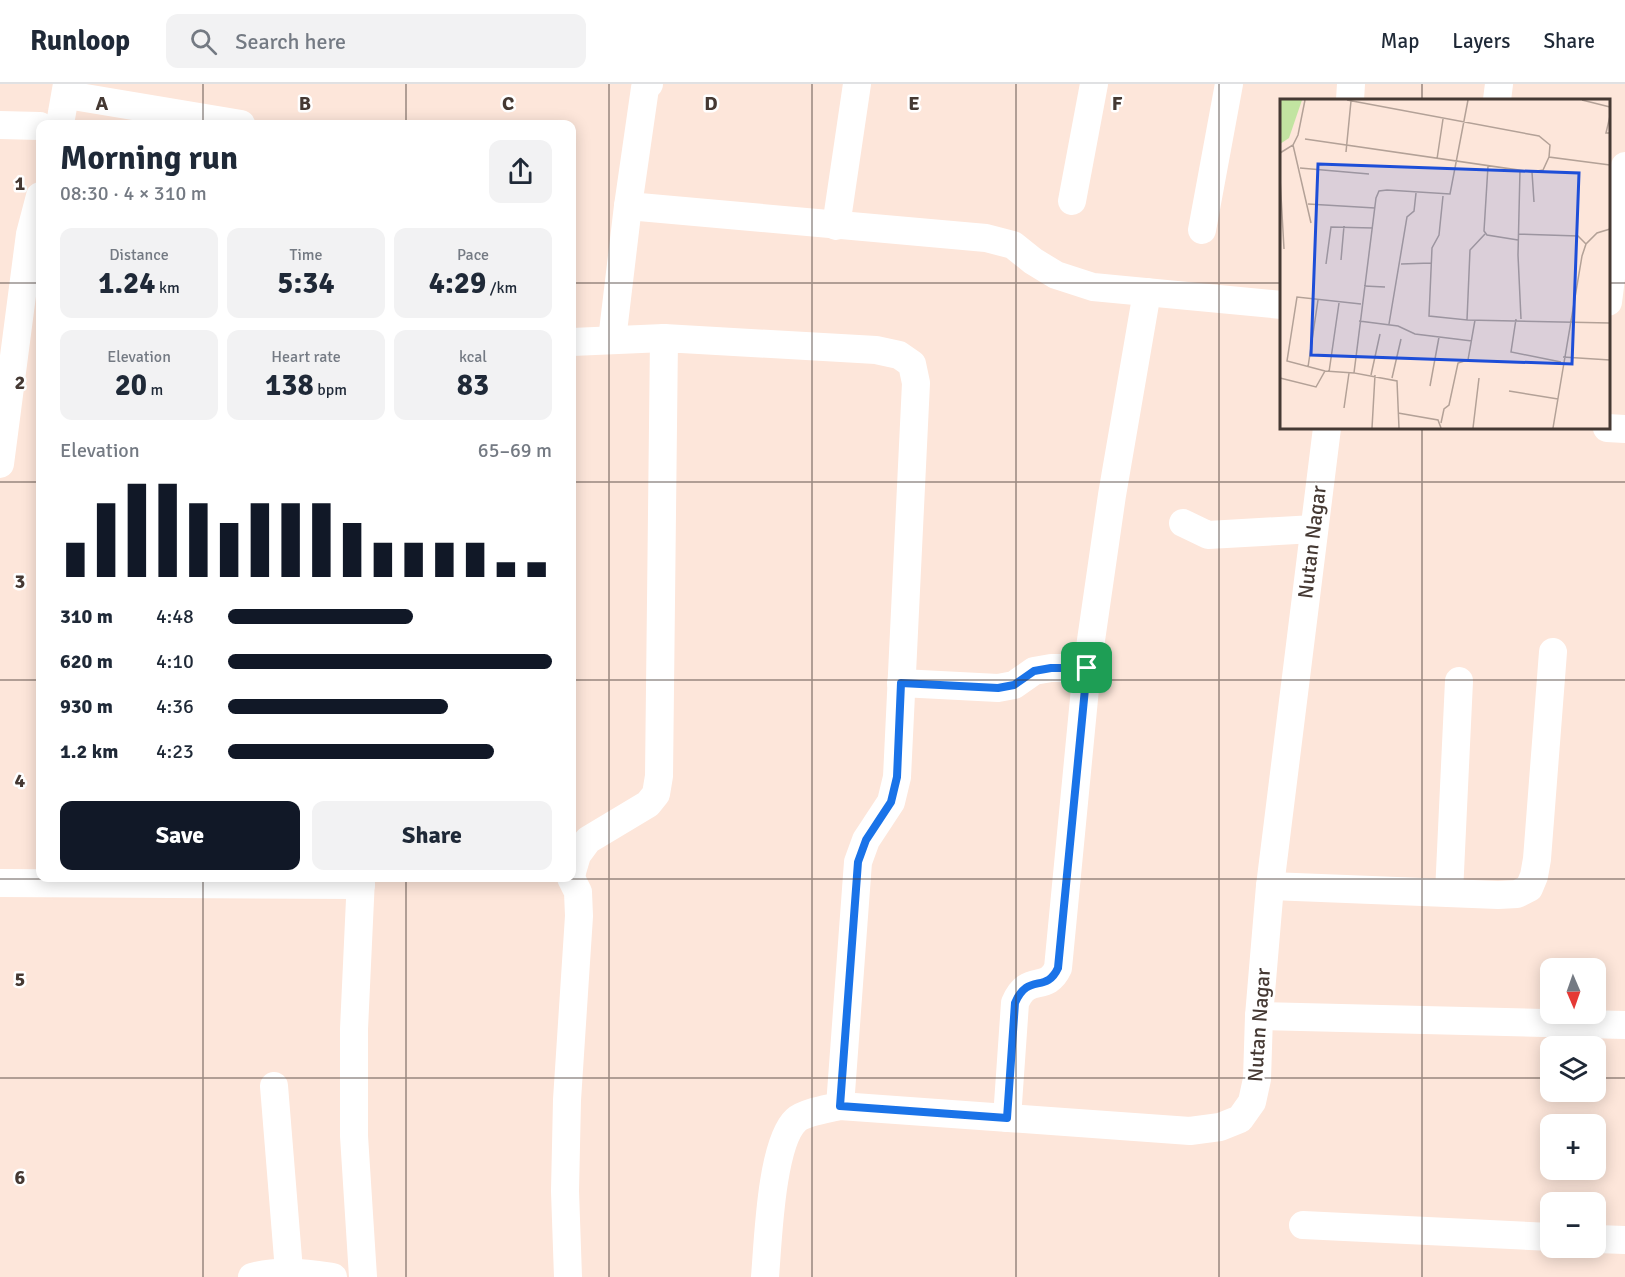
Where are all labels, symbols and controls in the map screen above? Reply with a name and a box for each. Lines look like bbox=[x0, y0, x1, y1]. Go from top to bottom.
search box bbox=[166, 14, 586, 68]
text: Runloop bbox=[30, 24, 130, 58]
icon: search bbox=[187, 25, 220, 58]
text: Search here bbox=[235, 28, 346, 55]
text: Map bbox=[1381, 28, 1419, 54]
text: Layers bbox=[1452, 28, 1510, 54]
text: Share bbox=[1543, 28, 1595, 54]
text: A bbox=[96, 91, 109, 116]
text: B bbox=[299, 91, 311, 116]
text: C bbox=[502, 91, 514, 116]
text: D bbox=[704, 91, 718, 116]
text: E bbox=[908, 91, 920, 116]
text: F bbox=[1112, 91, 1123, 116]
inset map bbox=[1280, 99, 1610, 429]
text: Morning run bbox=[60, 138, 238, 179]
button: share bbox=[489, 140, 552, 203]
text: 1 bbox=[15, 171, 26, 196]
text: 08:30 · 4 × 310 m bbox=[60, 181, 207, 206]
text: Distance bbox=[109, 245, 169, 265]
text: Time bbox=[290, 245, 322, 265]
text: Pace bbox=[457, 245, 489, 265]
text: 1.24 bbox=[98, 265, 155, 302]
text: 5:34 bbox=[277, 265, 335, 302]
text: 4:29 bbox=[429, 265, 486, 302]
text: km bbox=[155, 278, 180, 298]
text: /km bbox=[486, 278, 517, 298]
text: Elevation bbox=[107, 347, 171, 367]
text: Heart rate bbox=[271, 347, 341, 367]
text: kcal bbox=[459, 347, 487, 367]
text: 20 bbox=[115, 367, 147, 404]
text: 138 bbox=[265, 367, 314, 404]
text: 83 bbox=[457, 367, 489, 404]
text: 2 bbox=[15, 370, 25, 395]
text: m bbox=[147, 380, 163, 400]
text: bpm bbox=[314, 380, 347, 400]
text: Elevation bbox=[60, 438, 140, 463]
text: 65–69 m bbox=[478, 438, 552, 463]
street label: Nutan Nagar bbox=[1292, 484, 1332, 600]
text: 3 bbox=[15, 569, 25, 594]
text: 310 m bbox=[60, 604, 113, 629]
text: 4:48 bbox=[156, 604, 194, 629]
pin bbox=[1061, 642, 1112, 693]
text: 620 m bbox=[60, 649, 113, 674]
text: 4:10 bbox=[156, 649, 194, 674]
icon: arrive bbox=[1070, 651, 1103, 684]
text: 930 m bbox=[60, 694, 113, 719]
text: 4:36 bbox=[156, 694, 194, 719]
text: 1.2 km bbox=[60, 739, 118, 764]
text: 4:23 bbox=[156, 739, 194, 764]
text: 4 bbox=[15, 768, 26, 793]
button: Save bbox=[60, 801, 300, 870]
button: Share bbox=[312, 801, 552, 870]
north arrow bbox=[1540, 958, 1606, 1024]
map controls bbox=[1540, 958, 1606, 1258]
text: 5 bbox=[15, 967, 25, 992]
street label: Nutan Nagar bbox=[1242, 967, 1276, 1083]
button: layers bbox=[1540, 1036, 1606, 1102]
button: + bbox=[1540, 1114, 1606, 1180]
text: 6 bbox=[15, 1165, 26, 1190]
button: − bbox=[1540, 1192, 1606, 1258]

